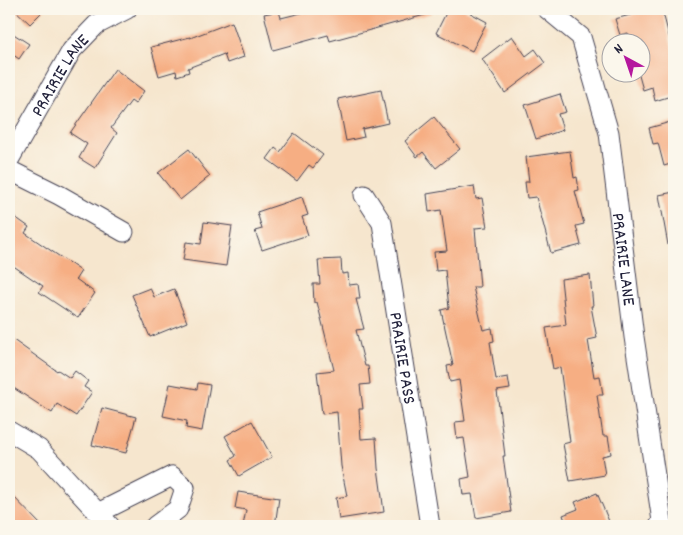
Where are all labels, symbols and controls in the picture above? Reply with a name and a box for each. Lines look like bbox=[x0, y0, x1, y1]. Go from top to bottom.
street label: PRAIRIE LANE bbox=[26, 29, 96, 122]
north arrow bbox=[600, 32, 650, 82]
text: N bbox=[610, 40, 628, 59]
street label: PRAIRIE LANE bbox=[604, 211, 640, 307]
street label: PRAIRIE PASS bbox=[381, 311, 421, 406]

